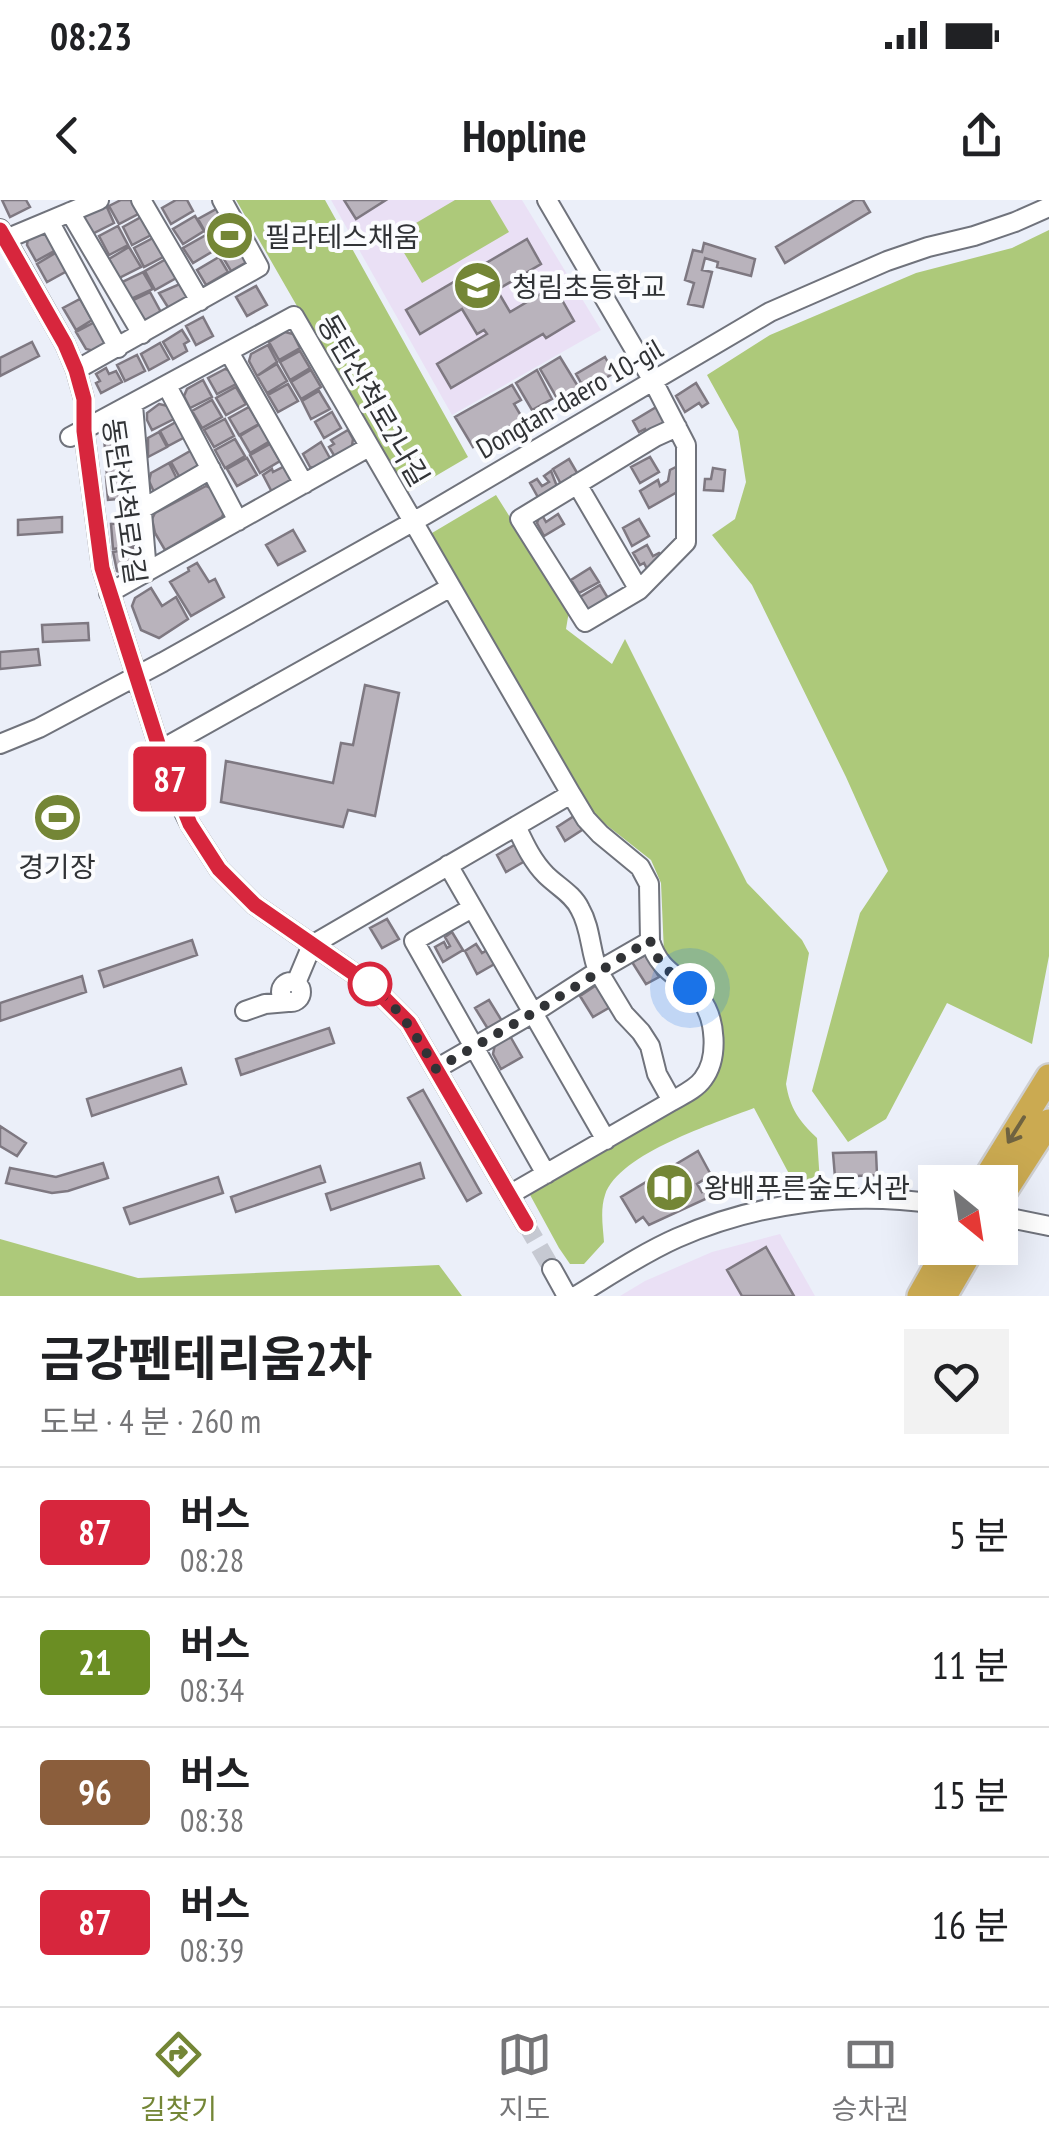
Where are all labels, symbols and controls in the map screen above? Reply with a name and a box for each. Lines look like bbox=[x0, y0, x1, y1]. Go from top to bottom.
text: 08:23 bbox=[50, 11, 132, 60]
text: Hopline bbox=[462, 106, 587, 164]
icon: back bbox=[40, 108, 95, 163]
icon: share bbox=[954, 108, 1009, 163]
sports icon: 필라테스채움 bbox=[204, 210, 256, 262]
place label: 필라테스채움 bbox=[265, 218, 420, 255]
school or university icon: 청림초등학교 bbox=[451, 260, 503, 312]
place label: 청림초등학교 bbox=[512, 268, 667, 305]
street label: 동탄산척로2나길 bbox=[310, 307, 438, 493]
street label: Dongtan-daero 10-gil bbox=[469, 329, 669, 466]
street label: 동탄산척로2길 bbox=[95, 416, 155, 586]
line badge: 87 bbox=[125, 746, 215, 812]
text: 87 bbox=[153, 756, 187, 802]
sports icon: 경기장 bbox=[31, 792, 83, 844]
place label: 경기장 bbox=[18, 848, 96, 885]
unlabelled marker bbox=[349, 963, 391, 1005]
your location bbox=[665, 963, 715, 1013]
one-way arrow bbox=[1006, 1115, 1027, 1143]
library icon: 왕배푸른숲도서관 bbox=[643, 1161, 695, 1213]
north arrow bbox=[918, 1165, 1018, 1265]
map controls bbox=[918, 1165, 1018, 1265]
place label: 왕배푸른숲도서관 bbox=[704, 1169, 910, 1206]
text: 금강펜테리움2차 bbox=[40, 1327, 372, 1389]
button: heart bbox=[904, 1329, 1009, 1434]
text: 도보 · 4 분 · 260 m bbox=[40, 1400, 261, 1442]
text: 버스 bbox=[180, 1489, 250, 1538]
text: 87 bbox=[78, 1509, 112, 1555]
text: 5 분 bbox=[949, 1510, 1009, 1559]
text: 08:28 bbox=[180, 1539, 244, 1581]
text: 버스 bbox=[180, 1619, 250, 1668]
text: 21 bbox=[78, 1639, 112, 1685]
text: 11 분 bbox=[932, 1640, 1009, 1689]
text: 08:34 bbox=[180, 1669, 244, 1711]
text: 버스 bbox=[180, 1749, 250, 1798]
text: 96 bbox=[78, 1769, 112, 1815]
text: 15 분 bbox=[932, 1770, 1009, 1819]
text: 08:38 bbox=[180, 1799, 244, 1841]
text: 버스 bbox=[180, 1879, 250, 1928]
text: 87 bbox=[78, 1899, 112, 1945]
text: 16 분 bbox=[932, 1900, 1009, 1949]
text: 08:39 bbox=[180, 1929, 244, 1971]
tab: 길찾기 bbox=[140, 2027, 217, 2127]
tab: 지도 bbox=[497, 2027, 552, 2127]
tab: 승차권 bbox=[832, 2027, 909, 2127]

